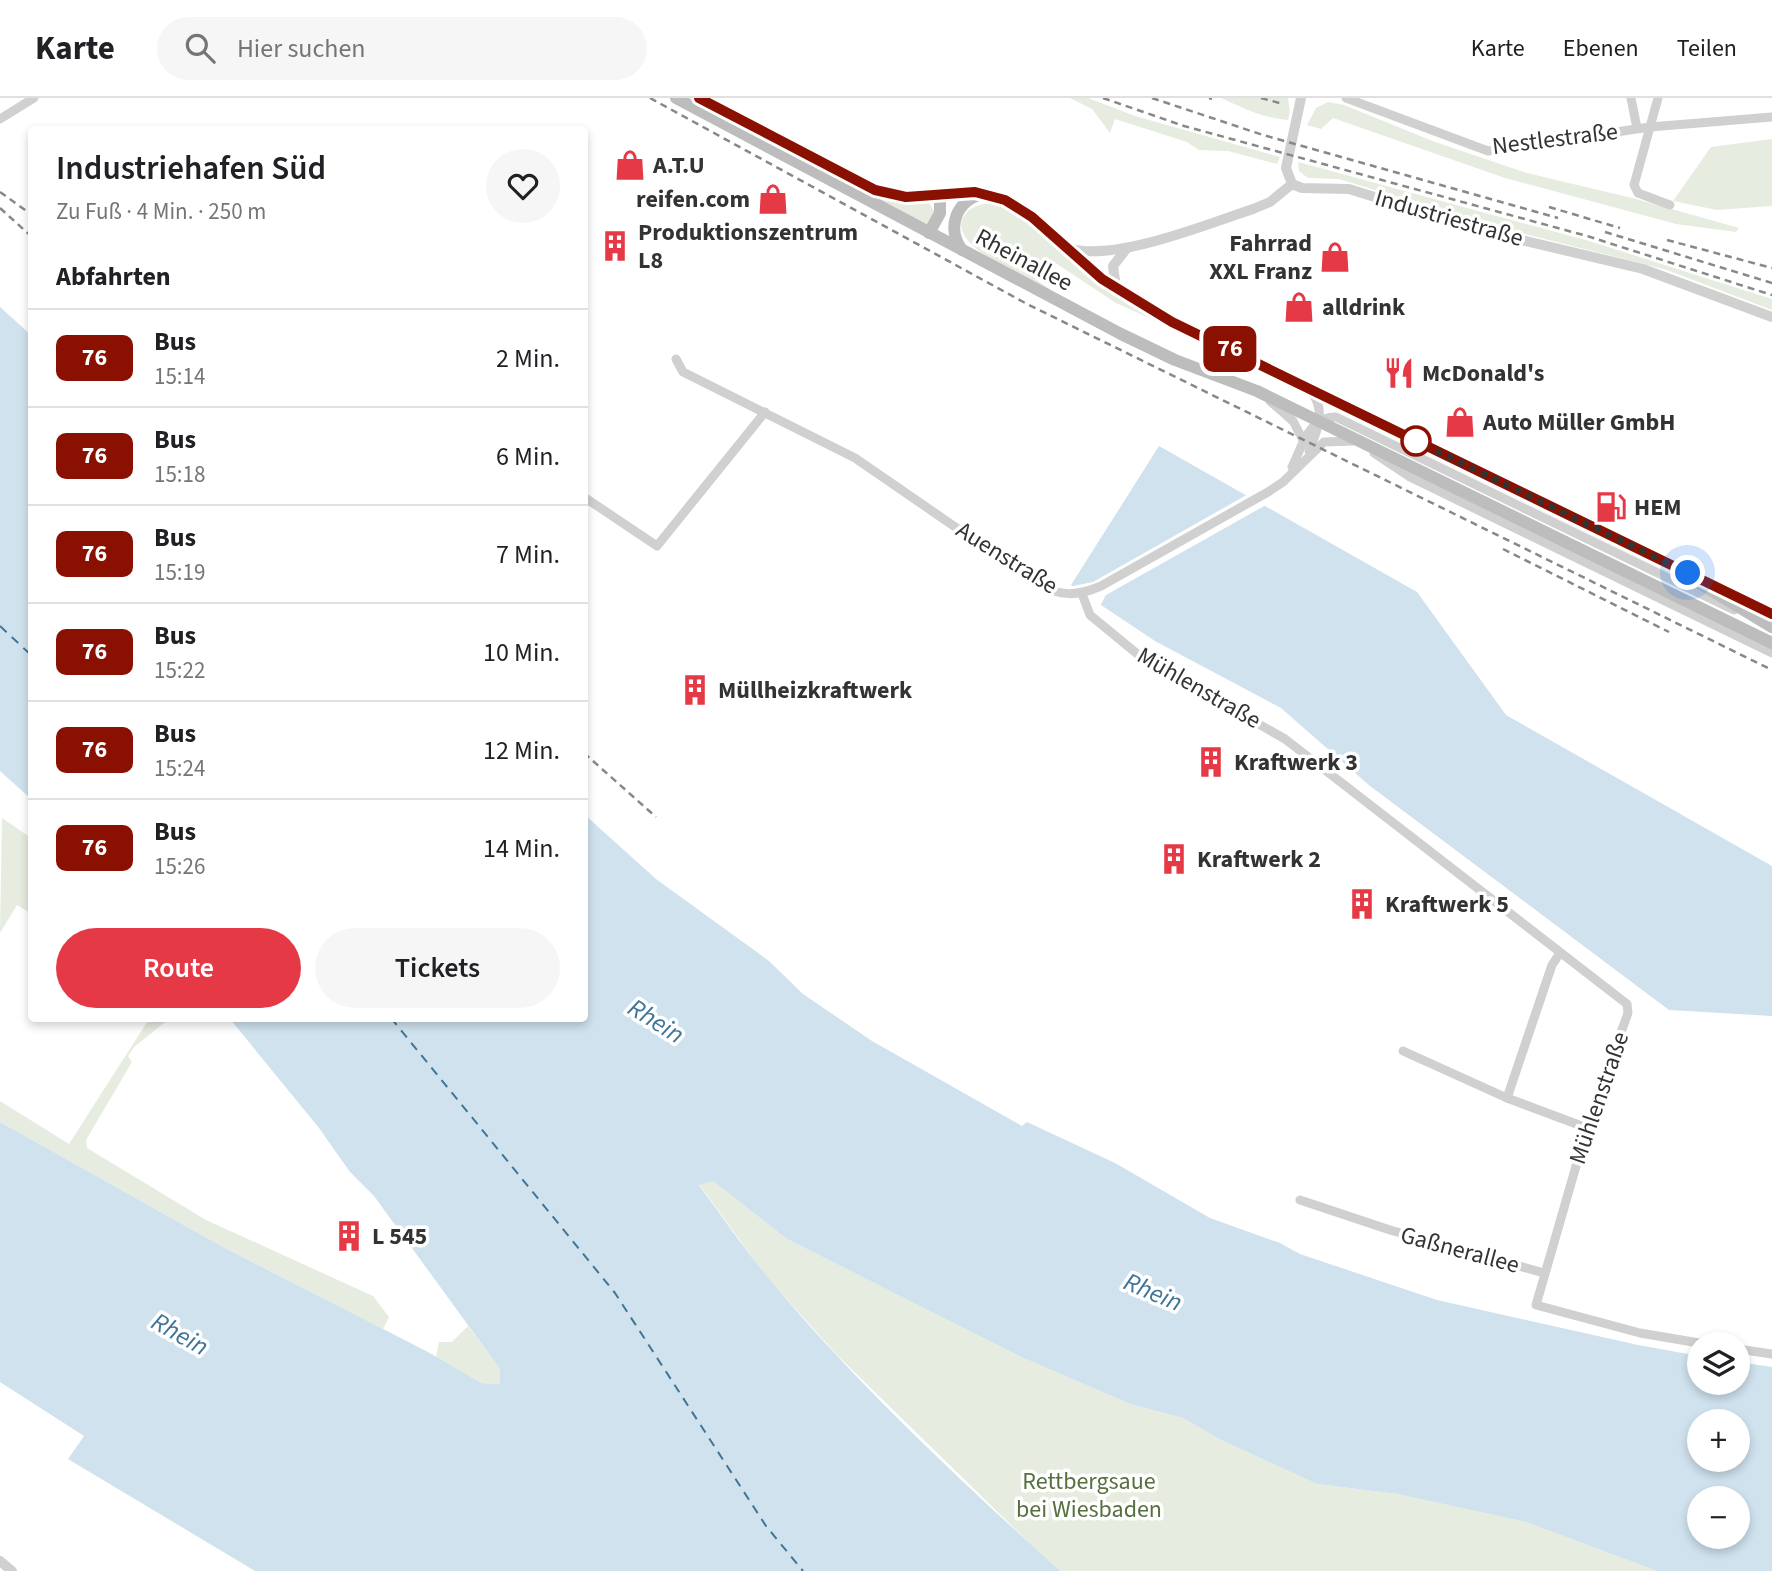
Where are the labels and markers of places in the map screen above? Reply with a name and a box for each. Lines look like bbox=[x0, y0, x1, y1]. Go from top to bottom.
shop icon: A.T.U bbox=[613, 148, 647, 182]
place label: A.T.U bbox=[652, 148, 705, 183]
place label: reifen.com bbox=[636, 182, 750, 217]
shop icon: reifen.com bbox=[756, 182, 790, 216]
place label: Produktionszentrum L8 bbox=[638, 215, 858, 278]
place label: Fahrrad XXL Franz bbox=[1209, 226, 1312, 289]
building icon: Produktionszentrum L8 bbox=[598, 229, 632, 263]
shop icon: Fahrrad XXL Franz bbox=[1318, 240, 1352, 274]
shop icon: alldrink bbox=[1282, 290, 1316, 324]
place label: alldrink bbox=[1322, 290, 1406, 325]
restaurant icon: McDonald's bbox=[1382, 356, 1416, 390]
place label: McDonald's bbox=[1422, 356, 1544, 391]
shop icon: Auto Müller GmbH bbox=[1443, 405, 1477, 439]
place label: Auto Müller GmbH bbox=[1482, 405, 1675, 440]
unlabelled marker bbox=[1401, 426, 1431, 456]
fuel station icon: HEM bbox=[1594, 490, 1628, 524]
place label: HEM bbox=[1634, 490, 1682, 525]
building icon: Müllheizkraftwerk bbox=[678, 673, 712, 707]
place label: Müllheizkraftwerk bbox=[718, 673, 913, 708]
building icon: Kraftwerk 3 bbox=[1194, 745, 1228, 779]
place label: Kraftwerk 3 bbox=[1234, 745, 1358, 780]
building icon: Kraftwerk 2 bbox=[1157, 842, 1191, 876]
place label: Kraftwerk 2 bbox=[1197, 842, 1321, 877]
building icon: Kraftwerk 5 bbox=[1345, 887, 1379, 921]
place label: Kraftwerk 5 bbox=[1385, 887, 1509, 922]
building icon: L 545 bbox=[332, 1219, 366, 1253]
place label: L 545 bbox=[372, 1219, 427, 1254]

